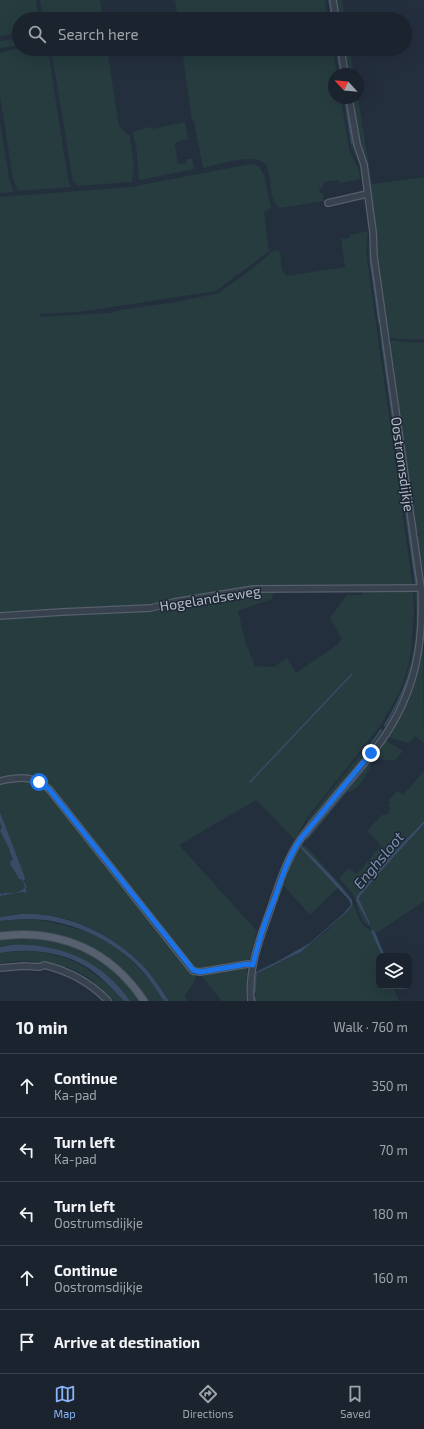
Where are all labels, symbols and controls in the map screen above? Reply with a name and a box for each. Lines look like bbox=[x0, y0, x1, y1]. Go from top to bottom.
search box bbox=[12, 12, 412, 56]
icon: search bbox=[26, 23, 48, 45]
text: Search here bbox=[58, 25, 139, 43]
north arrow bbox=[328, 68, 364, 104]
street label: Oostromsdijkje bbox=[388, 415, 418, 513]
street label: Hogelandseweg bbox=[158, 582, 262, 614]
route end bbox=[362, 744, 380, 762]
route start bbox=[30, 773, 48, 791]
water label: Enghsloot bbox=[349, 828, 407, 892]
map controls bbox=[376, 953, 412, 989]
button: layers bbox=[376, 953, 412, 989]
text: 10 min bbox=[16, 1017, 68, 1037]
text: Walk · 760 m bbox=[333, 1019, 408, 1035]
text: Continue bbox=[54, 1069, 117, 1087]
icon: ahead bbox=[16, 1075, 38, 1097]
text: 350 m bbox=[372, 1078, 408, 1094]
text: Ka-pad bbox=[54, 1087, 97, 1103]
text: Turn left bbox=[54, 1133, 115, 1151]
icon: left bbox=[16, 1139, 38, 1161]
text: 70 m bbox=[379, 1142, 408, 1158]
text: Ka-pad bbox=[54, 1151, 97, 1167]
text: Turn left bbox=[54, 1197, 115, 1215]
icon: left bbox=[16, 1203, 38, 1225]
text: 180 m bbox=[373, 1206, 408, 1222]
text: Oostrumsdijkje bbox=[54, 1215, 143, 1231]
text: Continue bbox=[54, 1261, 117, 1279]
icon: ahead bbox=[16, 1267, 38, 1289]
text: 160 m bbox=[373, 1270, 408, 1286]
text: Oostromsdijkje bbox=[54, 1279, 143, 1295]
icon: arrive bbox=[16, 1331, 38, 1353]
text: Arrive at destination bbox=[54, 1333, 200, 1351]
tab: Map bbox=[54, 1383, 76, 1420]
tab: Directions bbox=[183, 1383, 233, 1420]
tab: Saved bbox=[340, 1383, 371, 1420]

